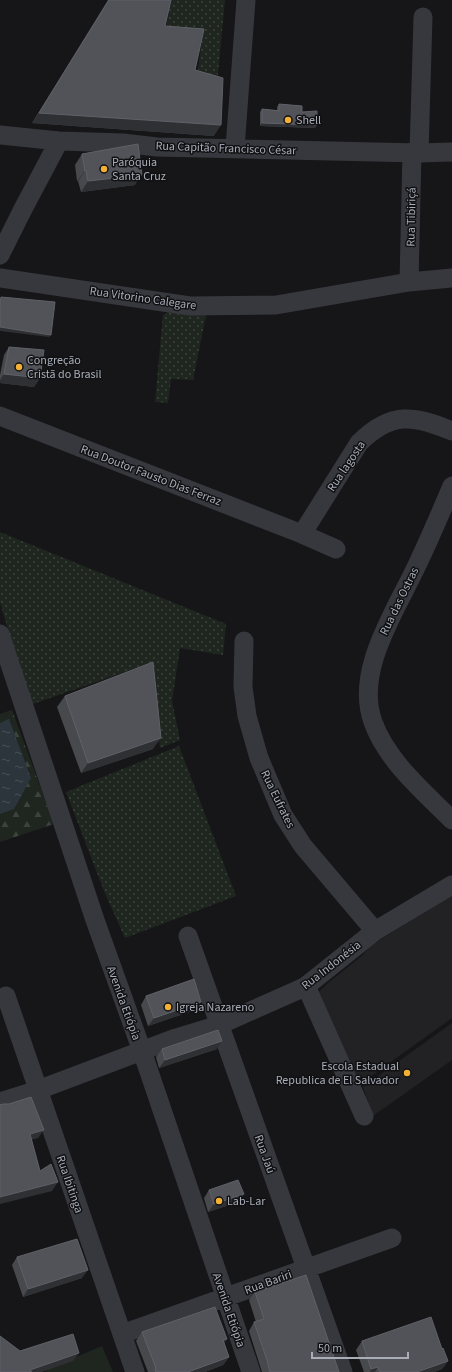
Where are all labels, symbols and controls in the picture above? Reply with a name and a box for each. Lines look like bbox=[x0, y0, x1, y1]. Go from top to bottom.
place label: Shell bbox=[296, 112, 321, 129]
marker: Shell bbox=[283, 115, 293, 125]
street label: Rua Capitão Francisco César bbox=[155, 138, 298, 159]
place label: Paróquia Santa Cruz bbox=[112, 154, 166, 185]
marker: Paróquia Santa Cruz bbox=[99, 164, 109, 174]
street label: Rua Tibiriçá bbox=[402, 187, 421, 247]
street label: Rua Vitorino Calegare bbox=[88, 283, 197, 314]
place label: Congreção Cristã do Brasil bbox=[27, 352, 102, 383]
marker: Congreção Cristã do Brasil bbox=[14, 362, 24, 372]
street label: Rua lagosta bbox=[323, 438, 370, 495]
street label: Rua Doutor Fausto Dias Ferraz bbox=[78, 441, 224, 510]
street label: Rua das Ostras bbox=[376, 564, 423, 638]
street label: Rua Eufrates bbox=[256, 767, 299, 831]
street label: Rua Indonésia bbox=[298, 937, 365, 994]
street label: Avenida Etiópia bbox=[102, 964, 145, 1043]
place label: Igreja Nazareno bbox=[176, 999, 254, 1016]
marker: Igreja Nazareno bbox=[163, 1002, 173, 1012]
place label: Escola Estadual Republica de El Salvador bbox=[276, 1058, 400, 1089]
marker: Escola Estadual Republica de El Salvador bbox=[402, 1068, 412, 1078]
street label: Rua Jaú bbox=[250, 1132, 279, 1176]
street label: Rua Ibitinga bbox=[52, 1153, 87, 1215]
place label: Lab-Lar bbox=[227, 1193, 266, 1210]
marker: Lab-Lar bbox=[214, 1196, 224, 1206]
street label: Rua Bariri bbox=[242, 1266, 294, 1299]
street label: Avenida Etiópia bbox=[208, 1271, 249, 1350]
scale bar bbox=[312, 1334, 408, 1360]
text: 50 m bbox=[318, 1340, 342, 1357]

